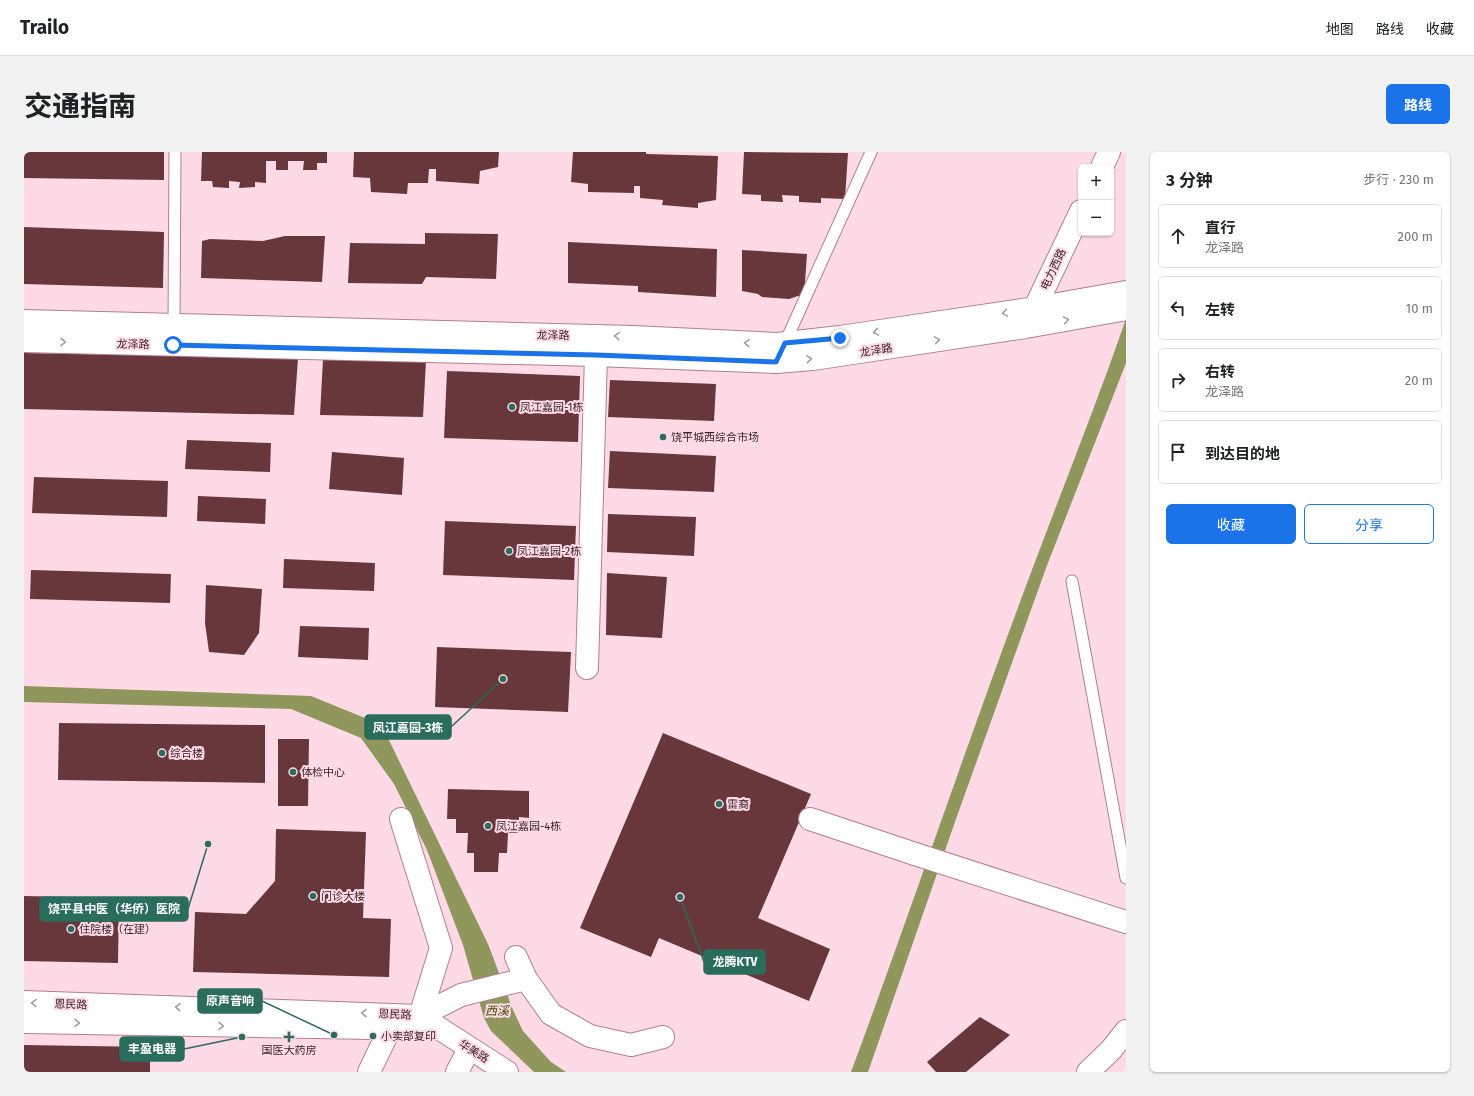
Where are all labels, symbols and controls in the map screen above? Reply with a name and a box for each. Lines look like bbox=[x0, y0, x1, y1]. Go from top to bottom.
text: Trailo bbox=[20, 16, 69, 39]
text: 地图 bbox=[1326, 21, 1354, 38]
text: 路线 bbox=[1376, 21, 1404, 38]
text: 收藏 bbox=[1426, 21, 1454, 38]
button: 路线 bbox=[1386, 84, 1450, 124]
text: 交通指南 bbox=[24, 90, 136, 123]
map controls bbox=[1078, 164, 1114, 236]
button: + bbox=[1078, 164, 1114, 200]
text: 3 分钟 bbox=[1166, 170, 1213, 191]
text: 步行 · 230 m bbox=[1363, 172, 1434, 187]
button: − bbox=[1078, 200, 1114, 236]
text: 直行 bbox=[1205, 219, 1235, 237]
icon: ahead bbox=[1167, 225, 1189, 247]
text: 200 m bbox=[1397, 229, 1433, 244]
text: 龙泽路 bbox=[1205, 240, 1244, 255]
street label: 电力西路 bbox=[1038, 247, 1069, 292]
icon: left bbox=[1167, 297, 1189, 319]
text: 左转 bbox=[1205, 301, 1235, 319]
text: 10 m bbox=[1406, 301, 1433, 316]
one-way arrow bbox=[1002, 308, 1008, 317]
one-way arrow bbox=[1063, 316, 1069, 325]
one-way arrow bbox=[873, 327, 879, 336]
street label: 龙泽路 bbox=[536, 329, 570, 342]
route end bbox=[831, 329, 849, 347]
one-way arrow bbox=[614, 332, 620, 341]
route start bbox=[164, 336, 182, 354]
one-way arrow bbox=[934, 336, 940, 345]
one-way arrow bbox=[60, 338, 66, 346]
street label: 龙泽路 bbox=[116, 338, 150, 351]
one-way arrow bbox=[744, 338, 750, 347]
street label: 龙泽路 bbox=[859, 341, 893, 359]
one-way arrow bbox=[806, 355, 812, 364]
text: 右转 bbox=[1205, 363, 1235, 381]
icon: right bbox=[1167, 369, 1189, 391]
text: 20 m bbox=[1405, 373, 1433, 388]
text: 龙泽路 bbox=[1205, 384, 1244, 399]
place label: 凤江嘉园-1栋 bbox=[520, 401, 583, 414]
marker: 凤江嘉园-1栋 bbox=[507, 402, 517, 412]
place label: 饶平城西综合市场 bbox=[671, 431, 759, 444]
marker: 饶平城西综合市场 bbox=[658, 432, 668, 442]
icon: arrive bbox=[1167, 441, 1189, 463]
text: 到达目的地 bbox=[1205, 445, 1280, 463]
button: 收藏 bbox=[1166, 504, 1296, 544]
button: 分享 bbox=[1304, 504, 1434, 544]
place label: 凤江嘉园-2栋 bbox=[517, 545, 581, 558]
marker: 凤江嘉园-2栋 bbox=[504, 546, 514, 556]
callout: 凤江嘉园-3栋 bbox=[365, 715, 451, 739]
text: 凤江嘉园-3栋 bbox=[373, 721, 443, 735]
place label: 综合楼 bbox=[170, 747, 203, 760]
marker: 综合楼 bbox=[157, 748, 167, 758]
place label: 体检中心 bbox=[301, 766, 345, 779]
marker: 体检中心 bbox=[288, 767, 298, 777]
place label: 雷裔 bbox=[727, 798, 749, 811]
marker: 雷裔 bbox=[714, 799, 724, 809]
place label: 凤江嘉园-4栋 bbox=[496, 820, 561, 833]
marker: 凤江嘉园-4栋 bbox=[483, 821, 493, 831]
place label: 门诊大楼 bbox=[321, 890, 365, 903]
marker: 门诊大楼 bbox=[308, 891, 318, 901]
callout: 饶平县中医（华侨）医院 bbox=[40, 897, 188, 921]
text: 饶平县中医（华侨）医院 bbox=[48, 902, 180, 916]
place label: 住院楼（在建） bbox=[79, 923, 156, 936]
marker: 住院楼（在建） bbox=[66, 924, 76, 934]
callout: 龙腾KTV bbox=[704, 950, 765, 974]
text: 龙腾KTV bbox=[713, 955, 759, 969]
callout: 原声音响 bbox=[198, 989, 262, 1013]
text: 原声音响 bbox=[206, 994, 254, 1008]
street label: 恩民路 bbox=[54, 997, 88, 1012]
one-way arrow bbox=[31, 998, 37, 1007]
one-way arrow bbox=[175, 1003, 181, 1011]
water label: 西溪 bbox=[485, 1004, 511, 1018]
street label: 恩民路 bbox=[378, 1007, 412, 1022]
one-way arrow bbox=[361, 1008, 367, 1017]
one-way arrow bbox=[74, 1019, 80, 1027]
one-way arrow bbox=[218, 1022, 224, 1030]
place label: 小卖部复印 bbox=[381, 1030, 436, 1043]
marker: 小卖部复印 bbox=[368, 1031, 378, 1041]
marker: 国医大药房 bbox=[284, 1032, 294, 1042]
callout: 丰盈电器 bbox=[120, 1037, 184, 1061]
street label: 华美路 bbox=[456, 1037, 491, 1066]
text: 丰盈电器 bbox=[128, 1042, 177, 1056]
place label: 国医大药房 bbox=[262, 1044, 317, 1057]

